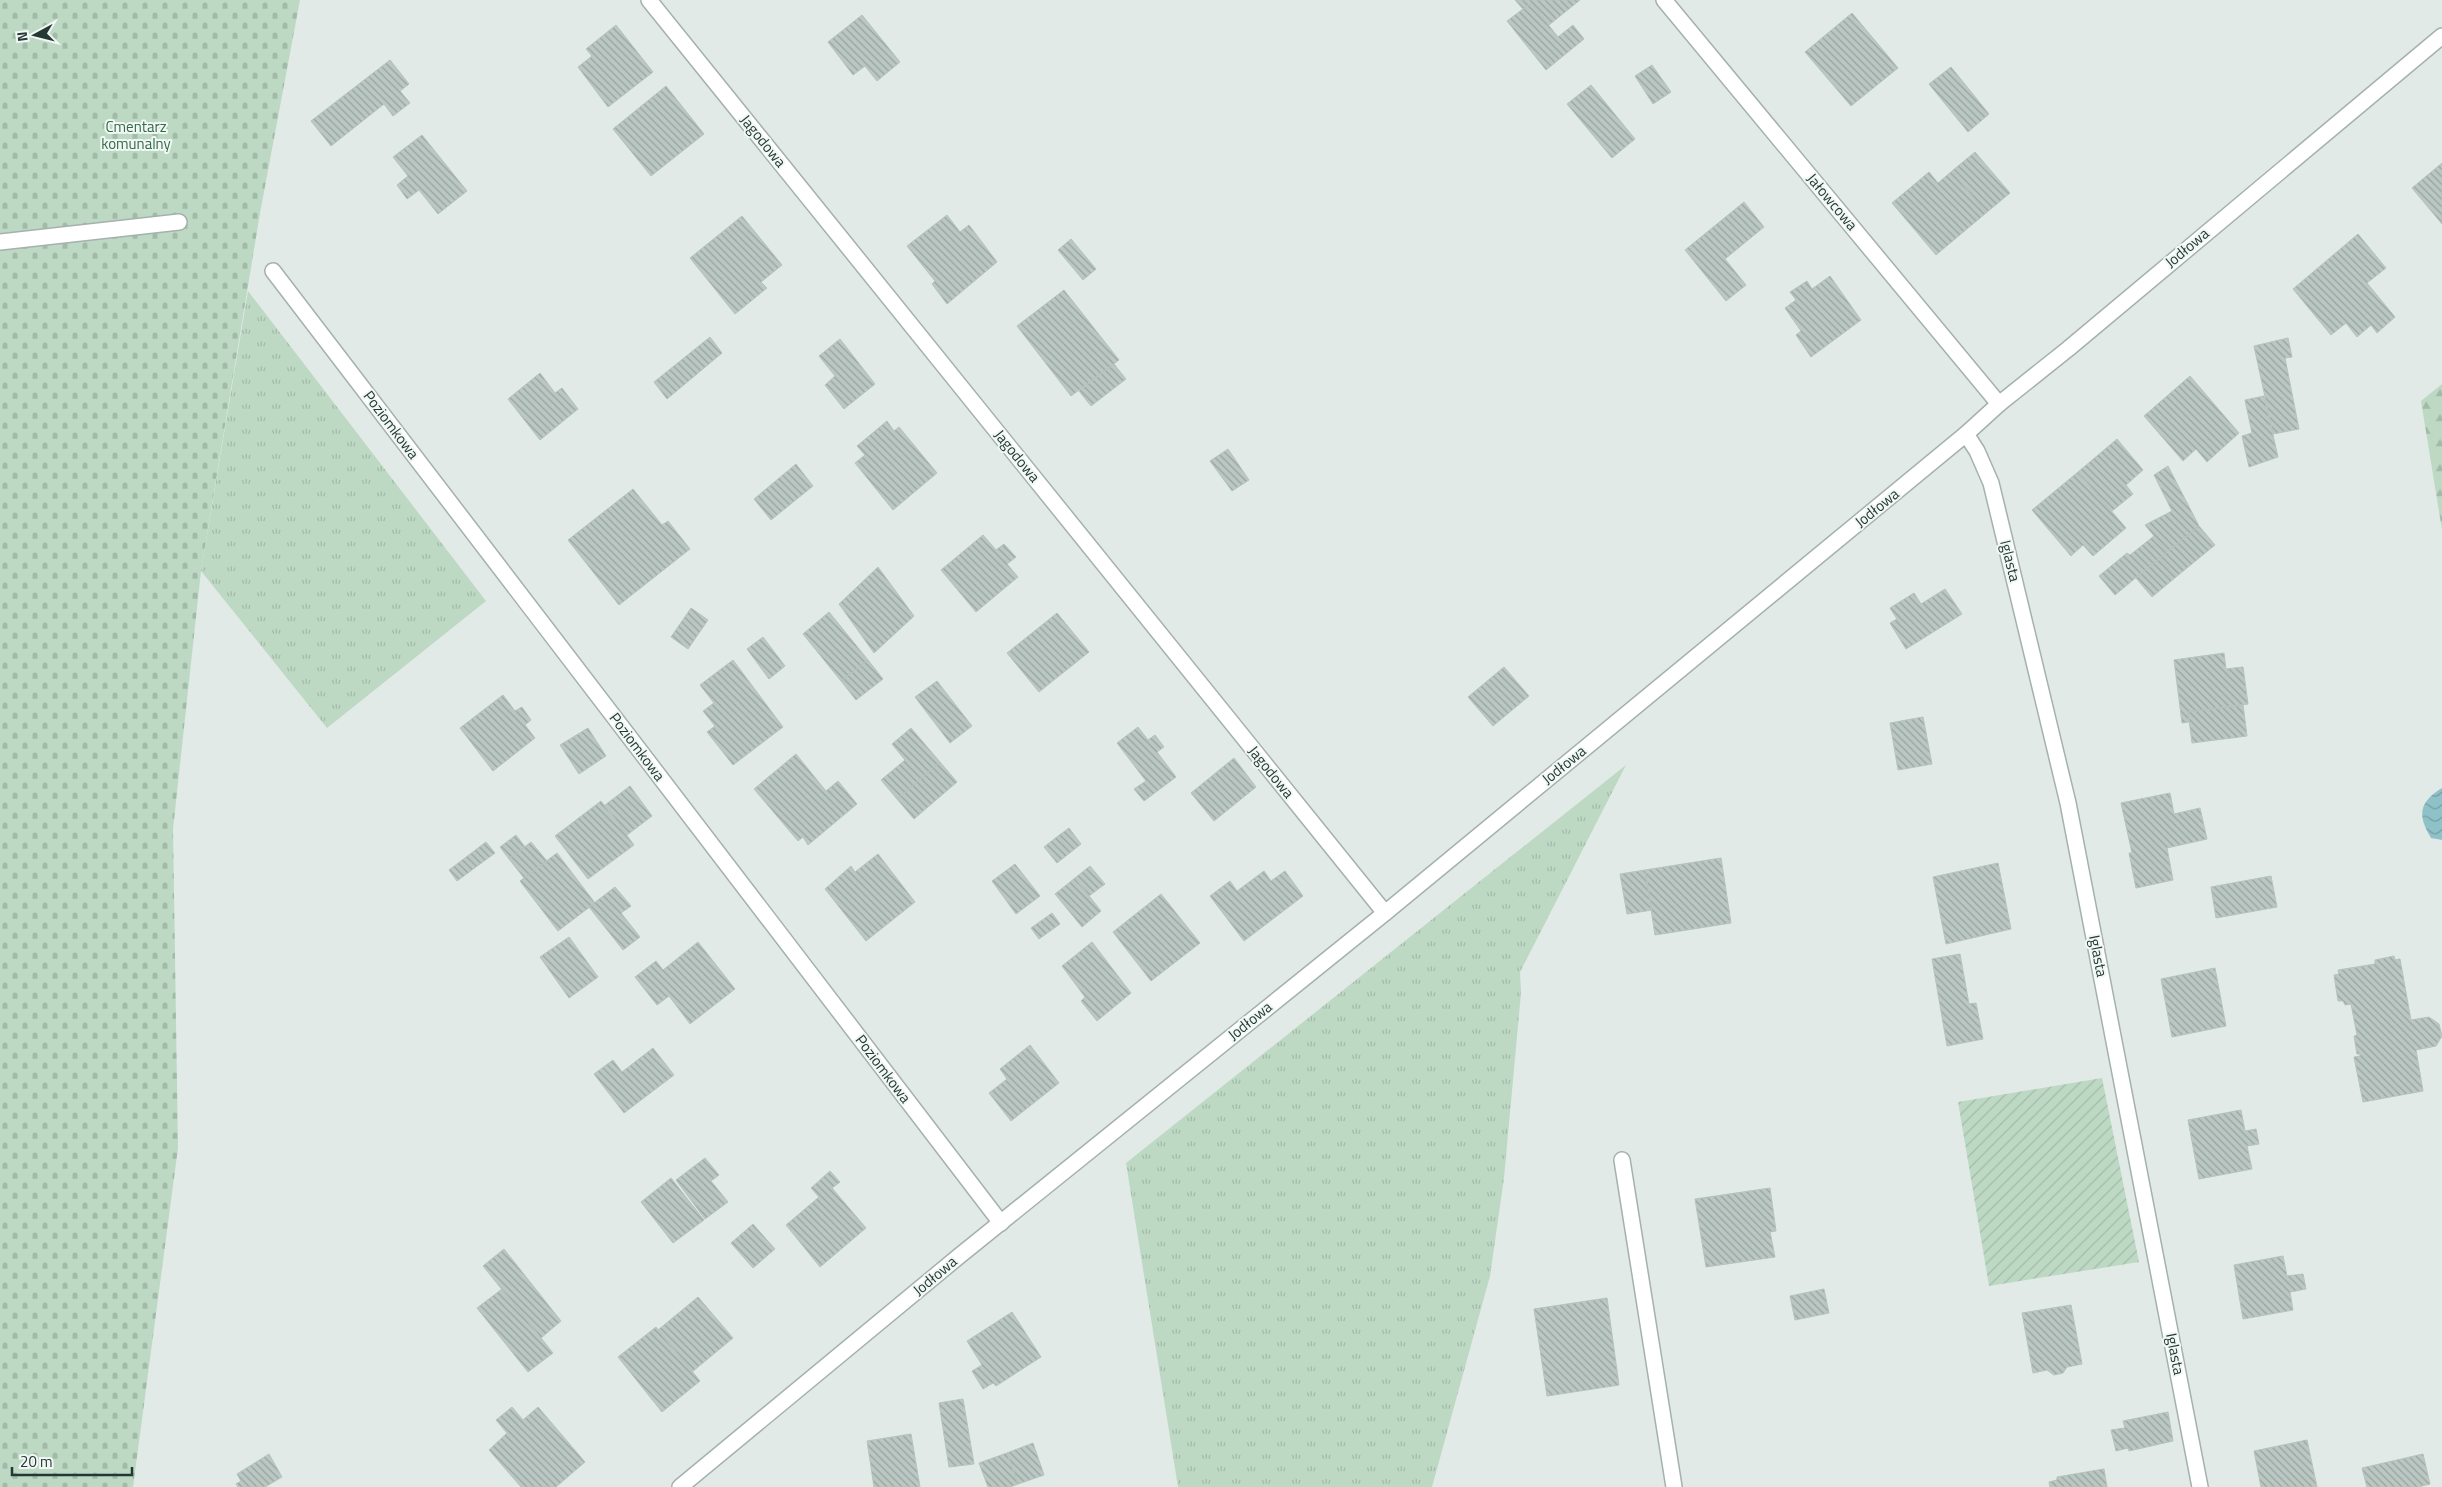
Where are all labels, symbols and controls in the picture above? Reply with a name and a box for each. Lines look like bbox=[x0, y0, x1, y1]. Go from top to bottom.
north arrow bbox=[10, 10, 60, 60]
text: N bbox=[11, 31, 33, 43]
street label: Jagodowa bbox=[735, 109, 792, 172]
park label: Cmentarz komunalny bbox=[101, 115, 171, 155]
street label: Jałowcowa bbox=[1801, 168, 1864, 236]
street label: Jodłowa bbox=[2160, 222, 2214, 273]
street label: Poziomkowa bbox=[358, 385, 425, 464]
street label: Jagodowa bbox=[989, 424, 1046, 487]
street label: Jodłowa bbox=[1849, 482, 1904, 533]
street label: Iglasta bbox=[1994, 538, 2027, 584]
street label: Poziomkowa bbox=[604, 707, 671, 786]
street label: Jodłowa bbox=[1536, 739, 1591, 790]
street label: Jagodowa bbox=[1243, 740, 1300, 803]
street label: Iglasta bbox=[2083, 933, 2114, 979]
street label: Jodłowa bbox=[1222, 995, 1277, 1046]
street label: Poziomkowa bbox=[850, 1029, 917, 1108]
street label: Jodłowa bbox=[908, 1250, 962, 1301]
street label: Iglasta bbox=[2160, 1331, 2191, 1377]
scale bar bbox=[12, 1444, 132, 1476]
text: 20 m bbox=[20, 1450, 53, 1473]

